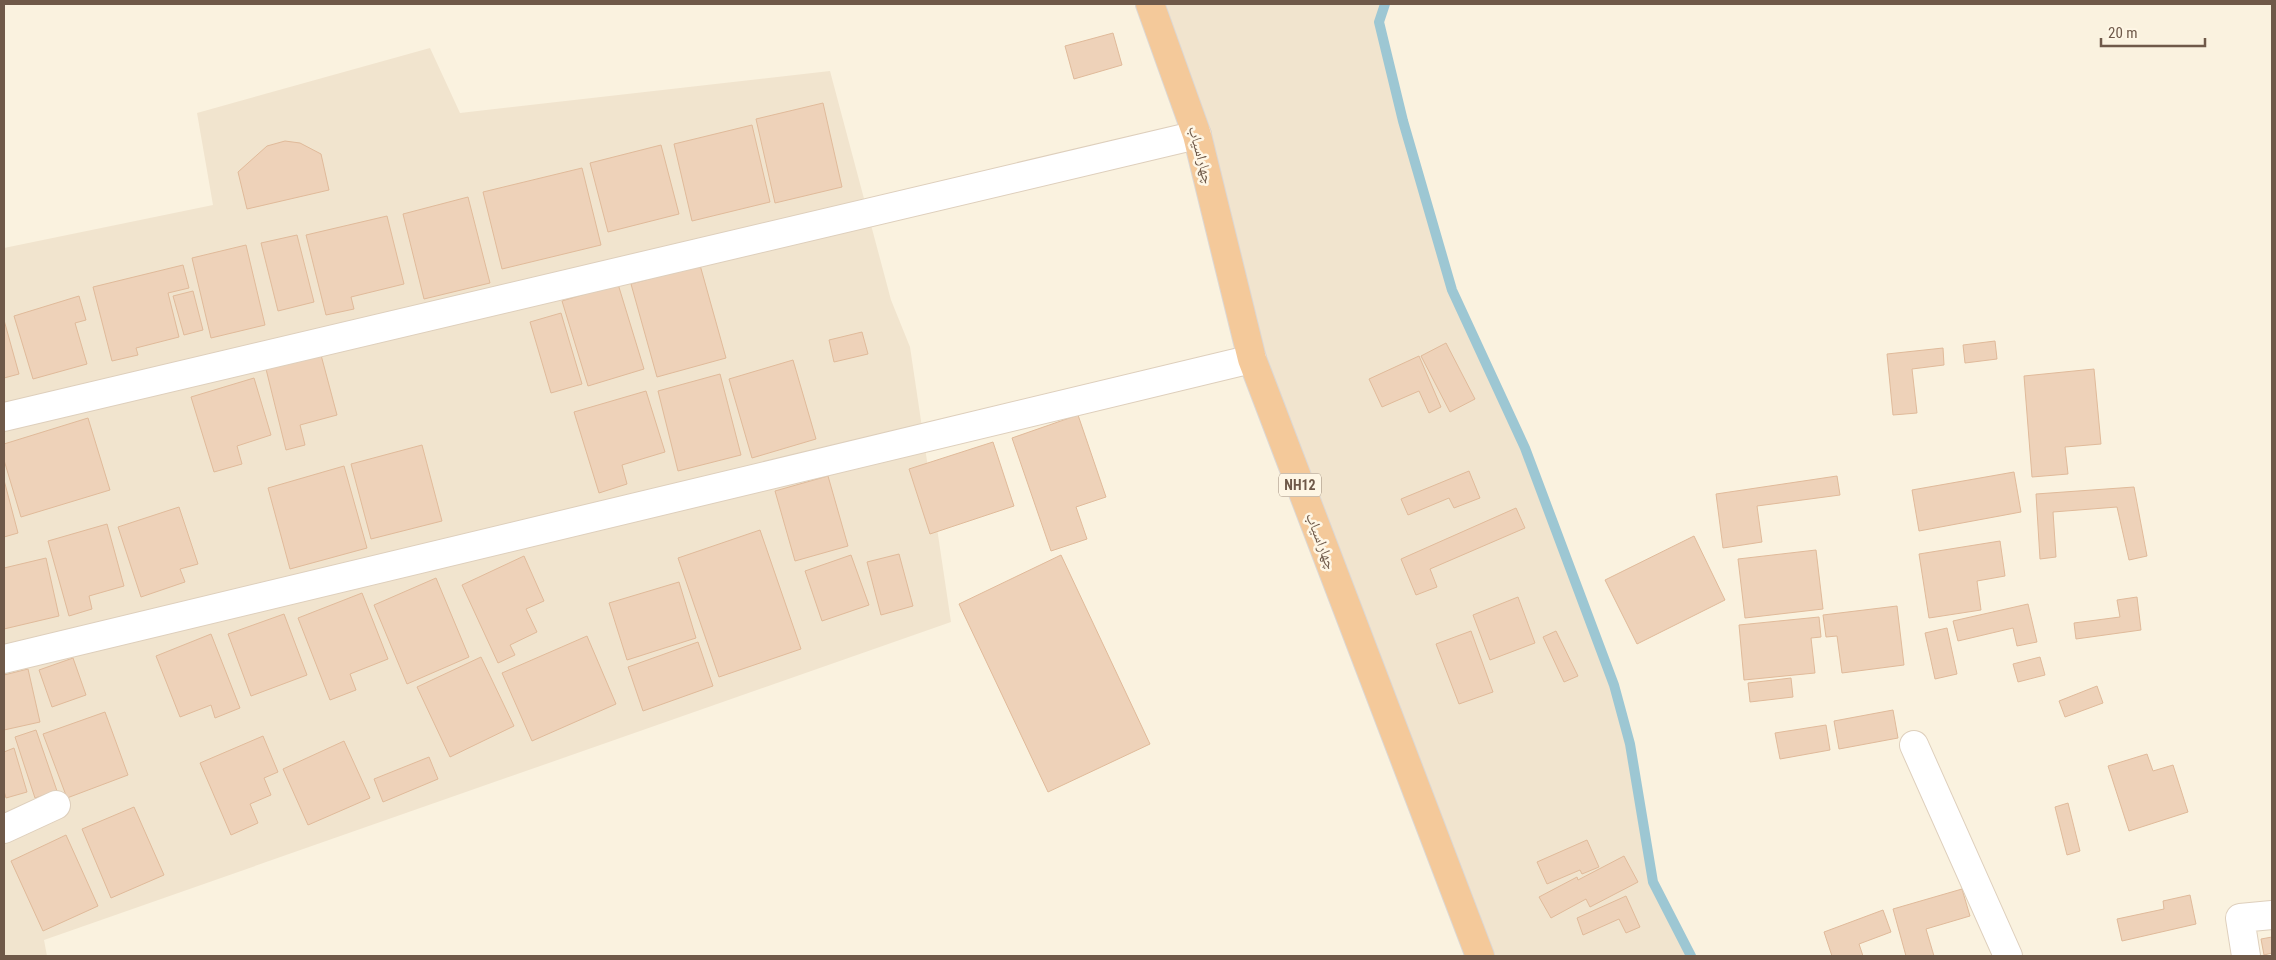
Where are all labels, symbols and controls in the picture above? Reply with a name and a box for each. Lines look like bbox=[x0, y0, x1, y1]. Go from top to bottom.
scale bar bbox=[2101, 15, 2205, 47]
text: 20 m bbox=[2108, 24, 2138, 42]
street label: چهاراسیاب bbox=[1185, 124, 1217, 186]
road number: NH12 bbox=[1279, 474, 1321, 496]
street label: چهاراسیاب bbox=[1302, 510, 1340, 572]

